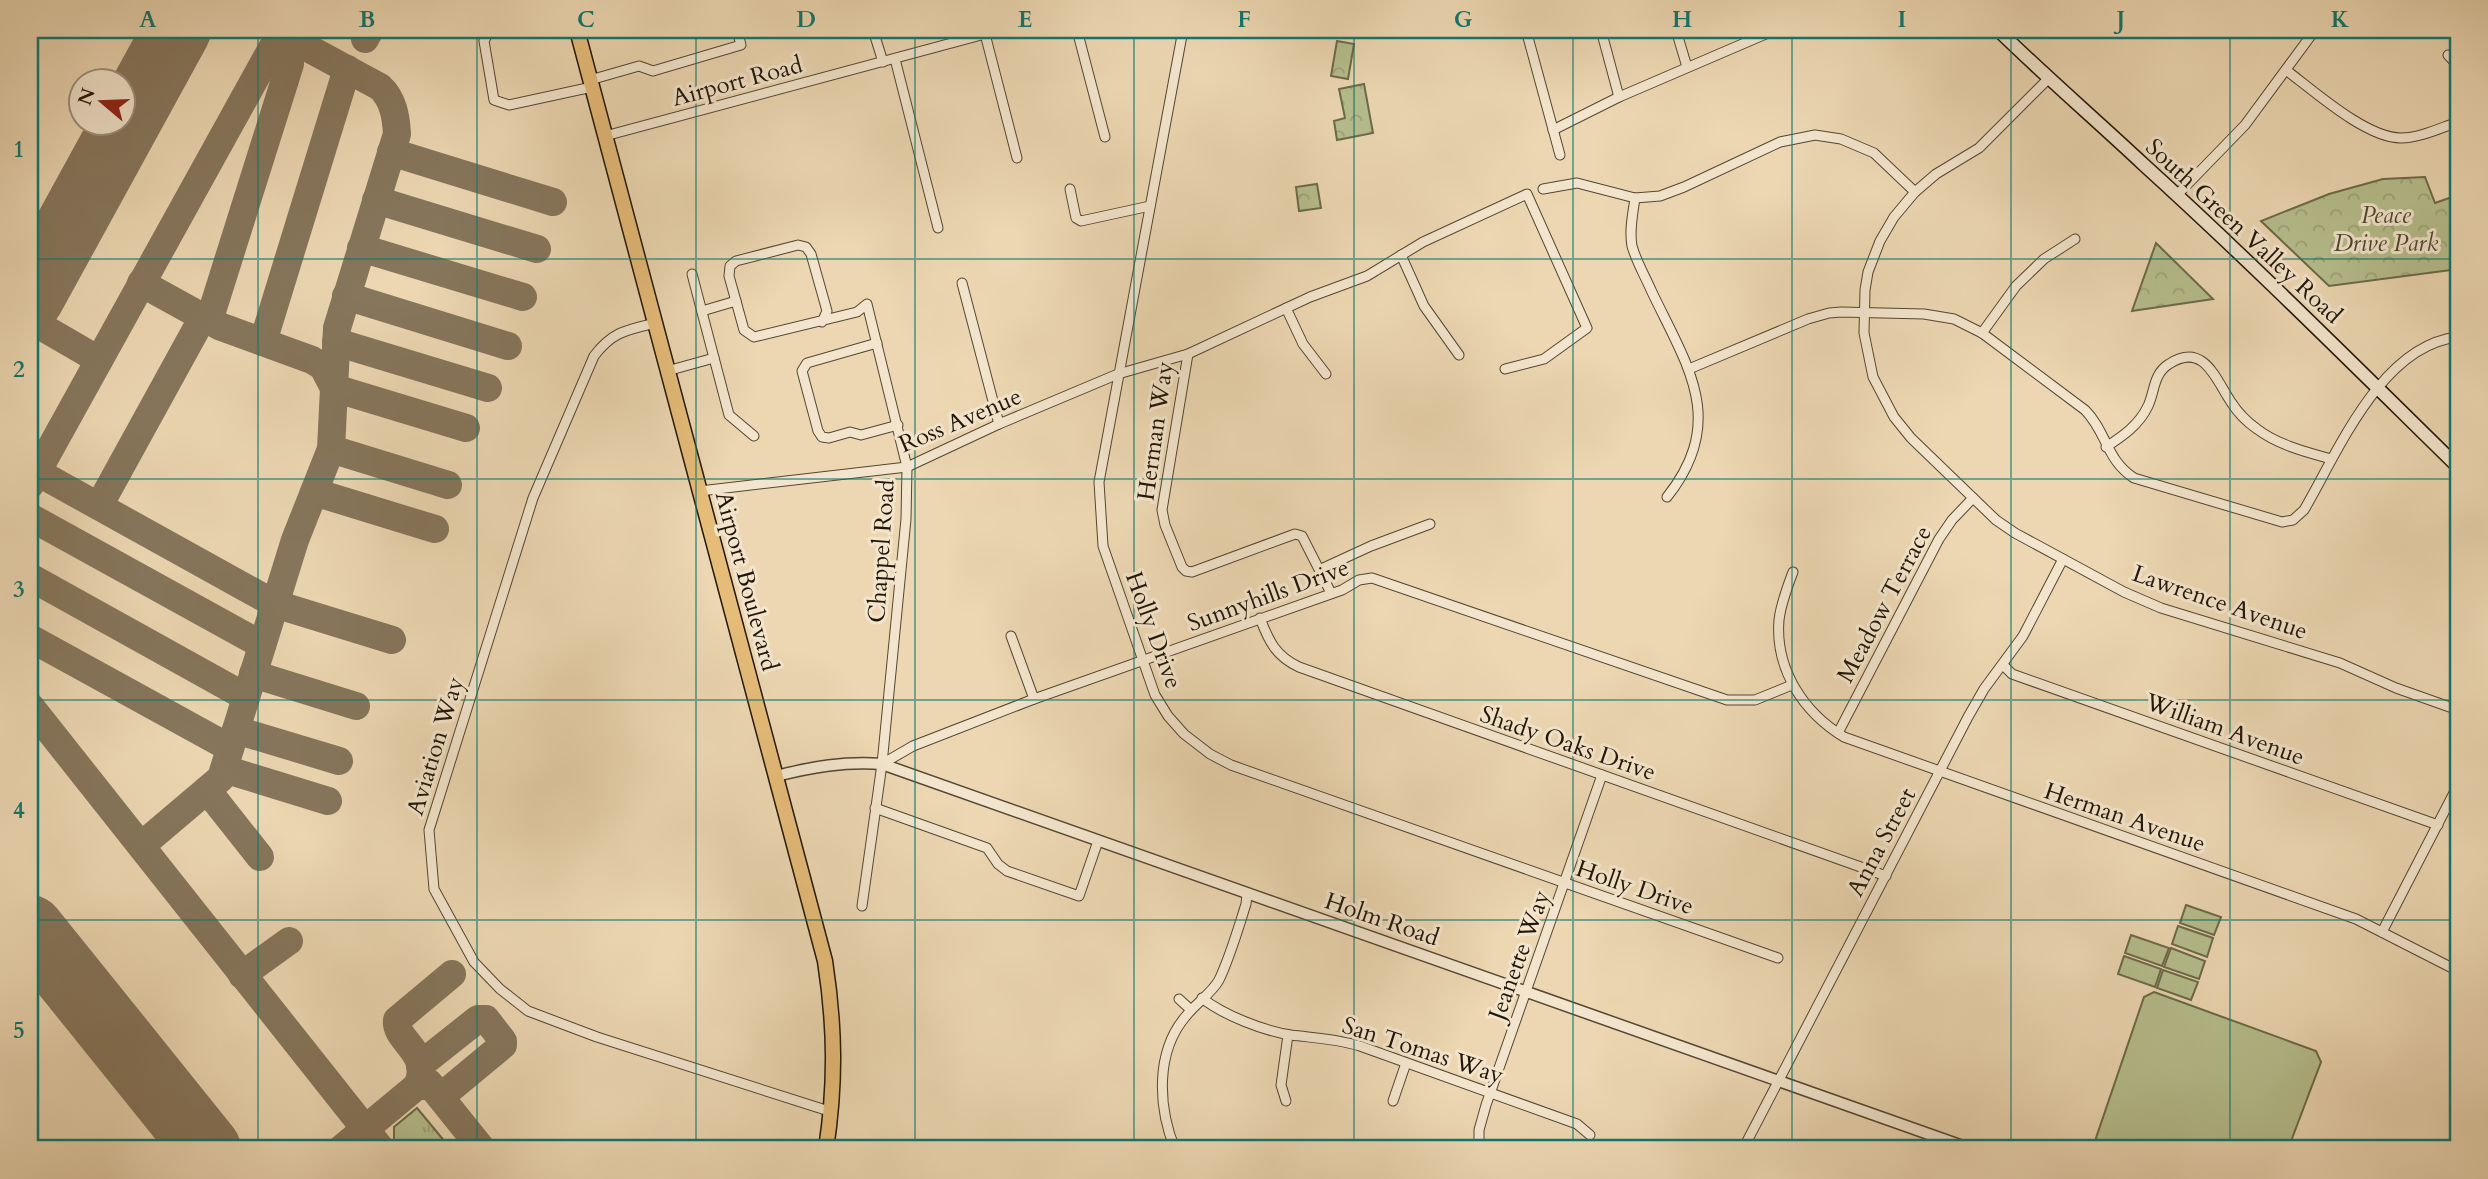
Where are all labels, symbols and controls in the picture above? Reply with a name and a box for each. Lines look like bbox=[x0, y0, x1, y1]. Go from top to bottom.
text: A bbox=[139, 4, 157, 35]
text: B bbox=[359, 4, 375, 35]
text: C bbox=[577, 4, 595, 35]
text: D bbox=[796, 4, 816, 35]
text: E bbox=[1018, 4, 1032, 35]
text: F bbox=[1237, 4, 1251, 35]
text: G bbox=[1454, 4, 1473, 35]
text: H bbox=[1672, 4, 1692, 35]
text: I bbox=[1898, 4, 1906, 35]
text: J bbox=[2114, 4, 2125, 35]
text: K bbox=[2331, 4, 2350, 35]
street label: Airport Road bbox=[668, 48, 806, 115]
north arrow bbox=[66, 66, 136, 136]
text: N bbox=[72, 84, 102, 109]
street label: South Green Valley Road bbox=[2138, 131, 2349, 332]
text: 1 bbox=[13, 134, 25, 165]
park label: Peace Drive Park bbox=[2334, 199, 2438, 260]
text: 2 bbox=[13, 354, 25, 385]
street label: Herman Way bbox=[1129, 359, 1182, 503]
street label: Ross Avenue bbox=[894, 380, 1026, 461]
street label: Chappel Road bbox=[860, 478, 903, 624]
street label: Airport Boulevard bbox=[707, 488, 786, 675]
street label: Meadow Terrace bbox=[1829, 520, 1940, 689]
street label: Sunnyhills Drive bbox=[1183, 551, 1354, 640]
street label: Lawrence Avenue bbox=[2128, 557, 2312, 648]
street label: Holly Drive bbox=[1117, 567, 1190, 693]
text: 3 bbox=[13, 574, 25, 605]
street label: Aviation Way bbox=[399, 673, 472, 819]
street label: William Avenue bbox=[2140, 685, 2309, 774]
street label: Shady Oaks Drive bbox=[1476, 698, 1660, 789]
street label: Herman Avenue bbox=[2040, 774, 2210, 860]
street label: Anna Street bbox=[1839, 782, 1924, 902]
text: 4 bbox=[13, 795, 25, 826]
street label: Holly Drive bbox=[1572, 852, 1698, 923]
street label: Holm Road bbox=[1320, 885, 1444, 954]
street label: Jeanette Way bbox=[1480, 885, 1558, 1028]
street label: San Tomas Way bbox=[1338, 1009, 1508, 1092]
text: 5 bbox=[13, 1015, 25, 1046]

